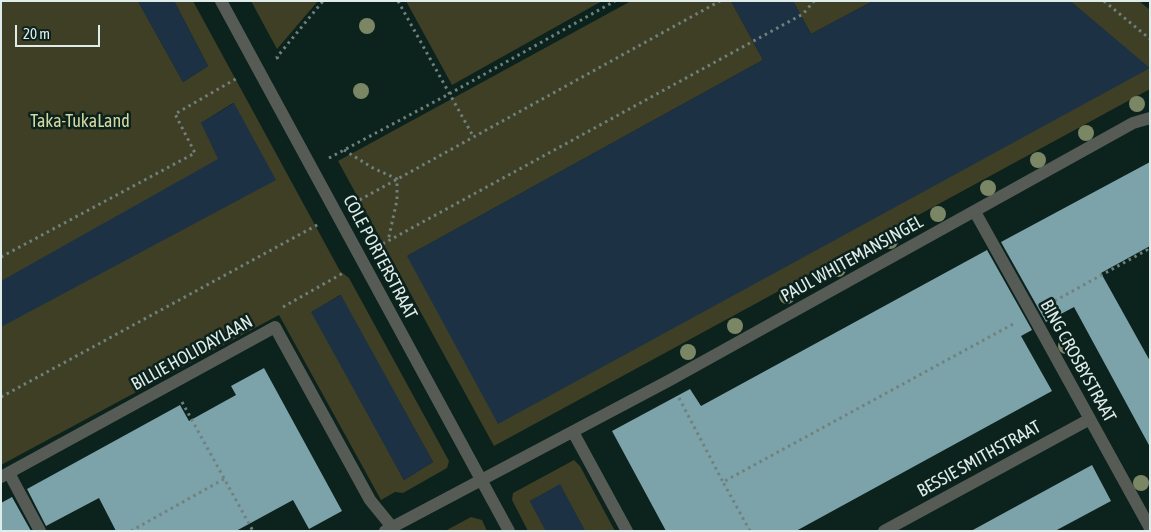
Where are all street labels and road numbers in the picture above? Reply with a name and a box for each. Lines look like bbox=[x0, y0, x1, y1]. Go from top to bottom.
street label: COLE PORTERSTRAAT bbox=[338, 191, 422, 323]
street label: PAUL WHITEMANSINGEL bbox=[777, 211, 927, 307]
street label: BING CROSBYSTRAAT bbox=[1035, 296, 1121, 426]
street label: BILLIE HOLIDAYLAAN bbox=[127, 311, 257, 395]
street label: BESSIE SMITHSTRAAT bbox=[913, 416, 1045, 502]

